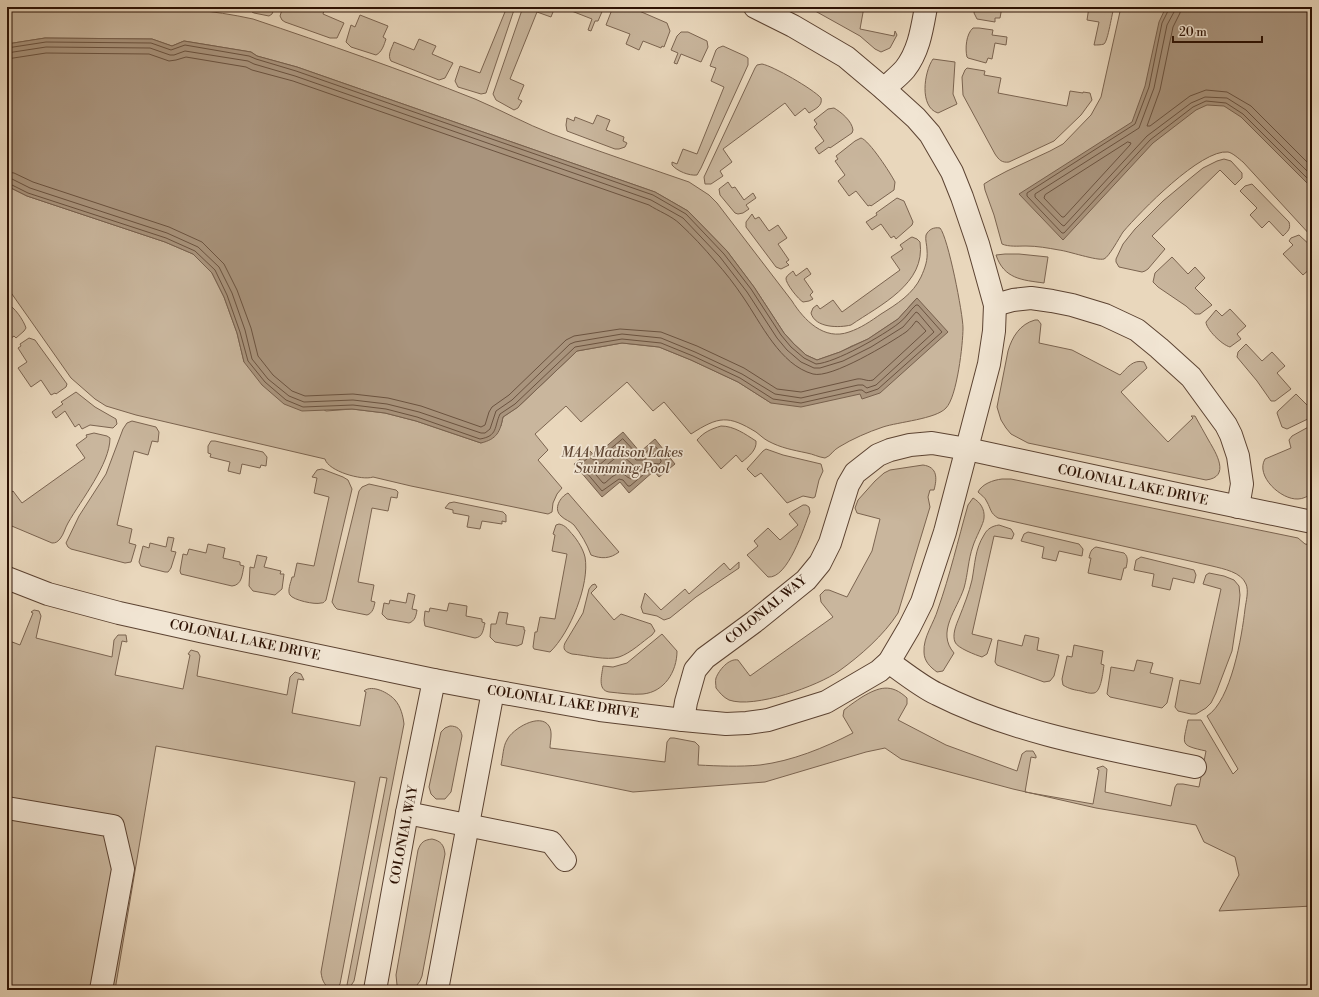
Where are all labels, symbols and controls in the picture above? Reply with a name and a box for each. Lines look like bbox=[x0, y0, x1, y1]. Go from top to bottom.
scale bar bbox=[1173, 18, 1262, 44]
text: 20 m bbox=[1179, 25, 1207, 40]
water label: MAA Madison Lakes Swimming Pool bbox=[561, 444, 683, 478]
street label: COLONIAL LAKE DRIVE bbox=[1056, 461, 1210, 509]
street label: COLONIAL WAY bbox=[722, 571, 811, 648]
street label: COLONIAL LAKE DRIVE bbox=[168, 616, 322, 664]
street label: COLONIAL LAKE DRIVE bbox=[486, 682, 640, 722]
street label: COLONIAL WAY bbox=[387, 783, 422, 886]

